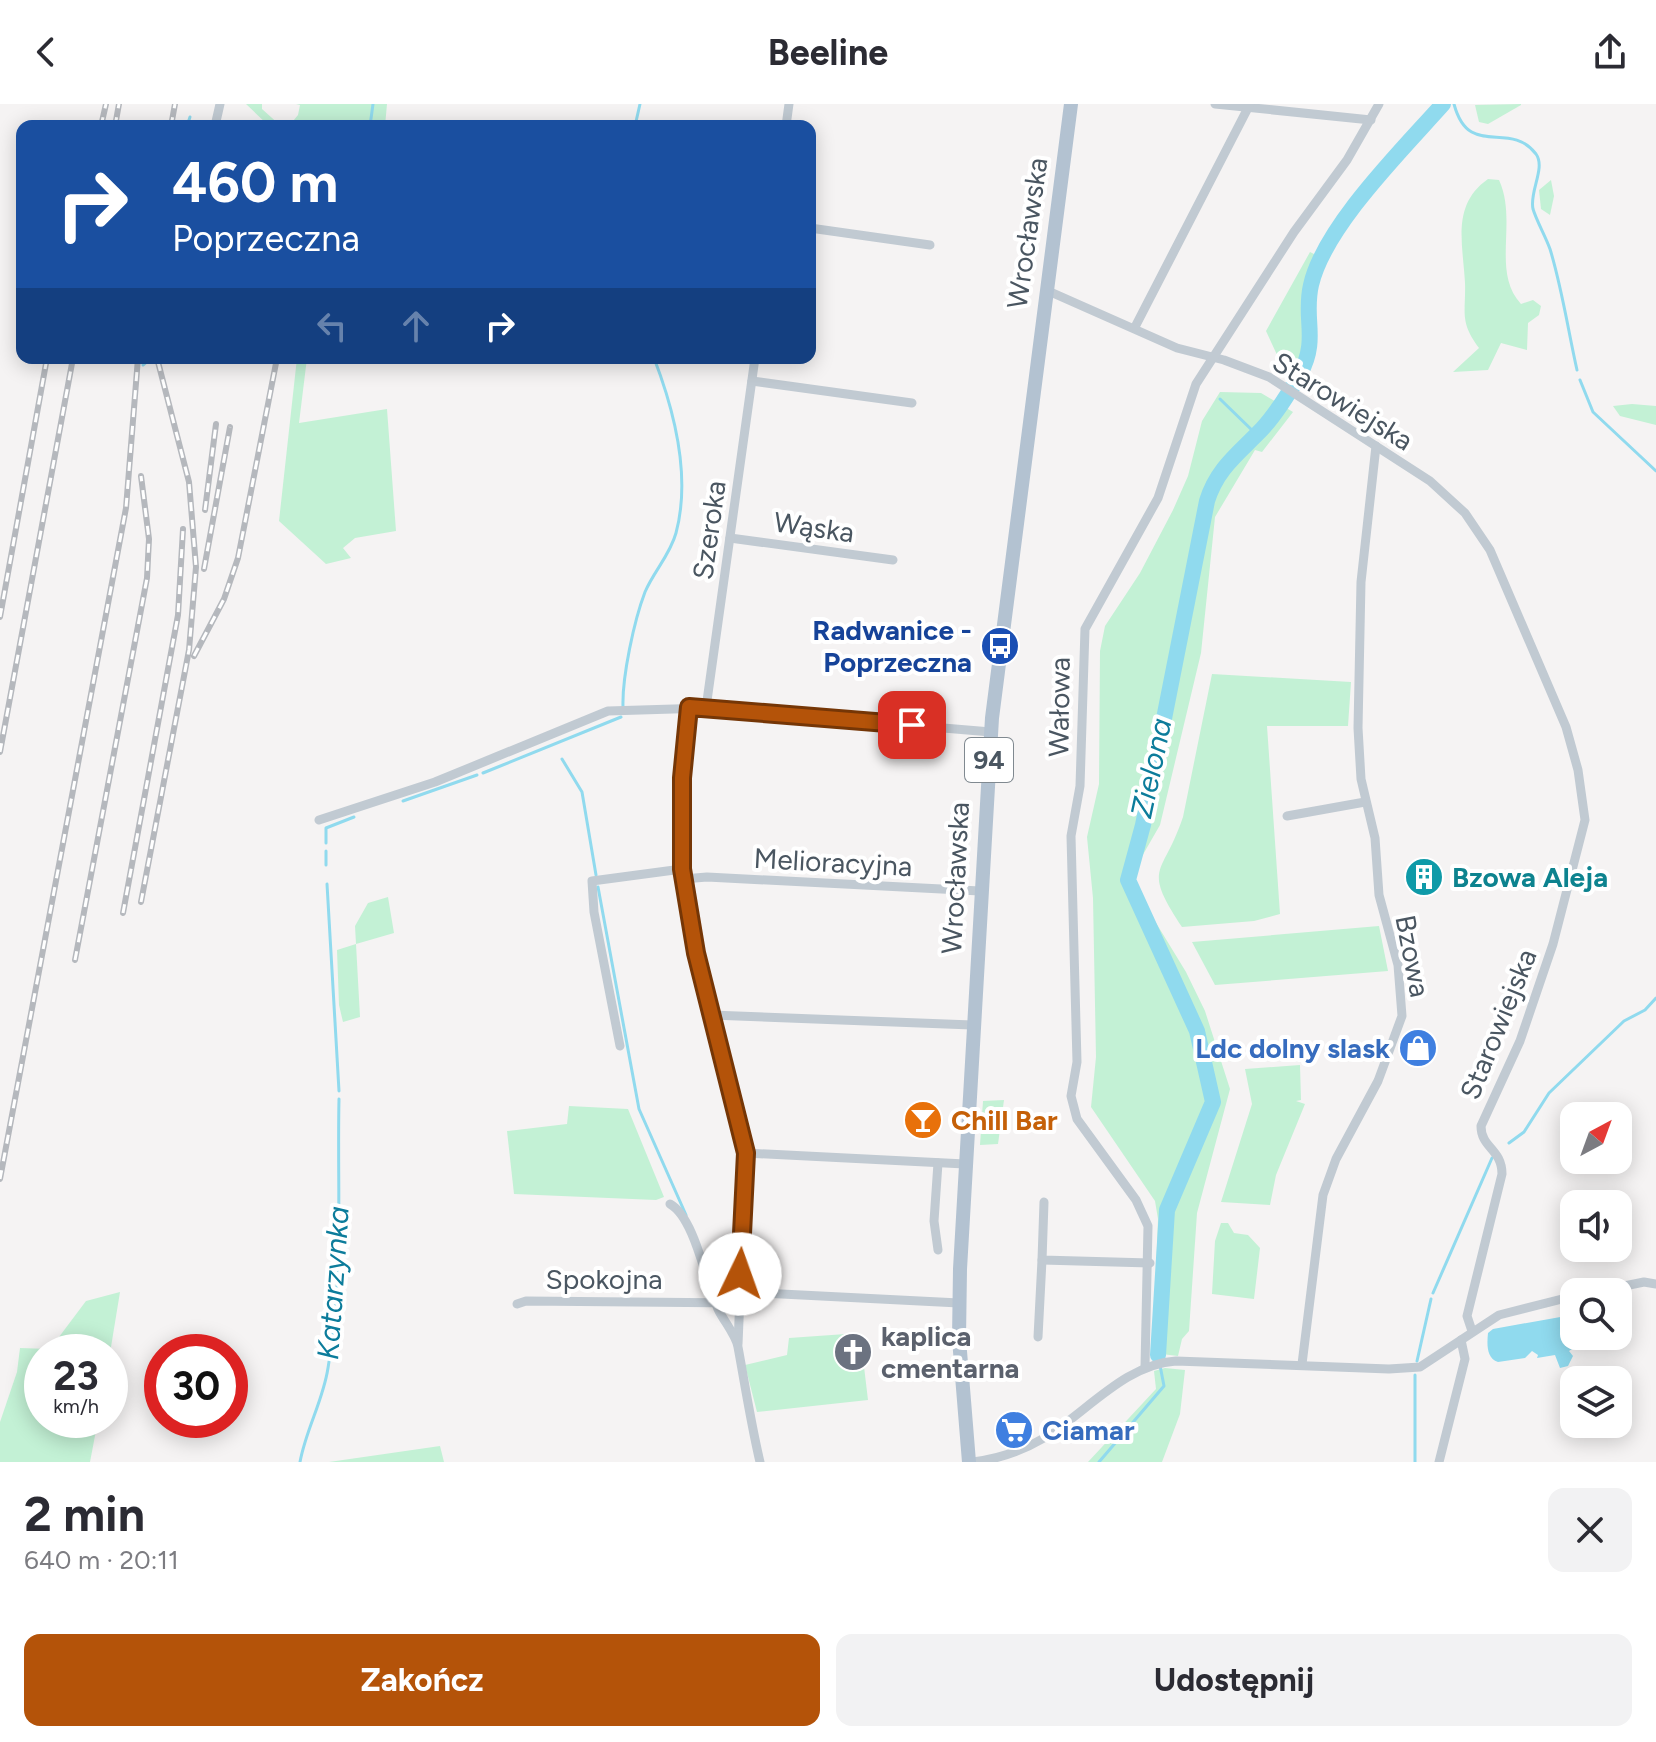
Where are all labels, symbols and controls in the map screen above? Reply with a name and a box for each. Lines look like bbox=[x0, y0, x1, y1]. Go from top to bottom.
icon: back bbox=[24, 30, 68, 74]
icon: share bbox=[1588, 30, 1632, 74]
text: Beeline bbox=[768, 31, 888, 74]
text: 460 m bbox=[172, 149, 338, 216]
icon: right bbox=[40, 152, 144, 256]
street label: Wrocławska bbox=[1000, 155, 1054, 311]
text: Poprzeczna bbox=[172, 217, 360, 260]
icon: left bbox=[310, 304, 354, 348]
icon: ahead bbox=[394, 304, 438, 348]
icon: right bbox=[478, 304, 522, 348]
street label: Starowiejska bbox=[1266, 344, 1420, 458]
street label: Szeroka bbox=[685, 478, 733, 582]
street label: Wąska bbox=[772, 505, 856, 549]
place label: Radwanice - Poprzeczna bbox=[812, 613, 972, 679]
bus stop icon: Radwanice - Poprzeczna bbox=[979, 625, 1021, 667]
street label: Wałowa bbox=[1041, 657, 1077, 757]
pin bbox=[878, 691, 946, 759]
icon: arrive bbox=[890, 703, 934, 747]
water label: Zielona bbox=[1122, 715, 1180, 821]
road number: 94 bbox=[965, 738, 1013, 782]
street label: Wrocławska bbox=[934, 801, 976, 955]
street label: Melioracyjna bbox=[753, 841, 913, 883]
building icon: Bzowa Aleja bbox=[1403, 856, 1445, 898]
place label: Bzowa Aleja bbox=[1452, 860, 1608, 894]
street label: Bzowa bbox=[1388, 912, 1438, 1000]
street label: Starowiejska bbox=[1452, 944, 1544, 1104]
shop icon: Ldc dolny slask bbox=[1397, 1027, 1439, 1069]
place label: Ldc dolny slask bbox=[1195, 1031, 1390, 1065]
bar icon: Chill Bar bbox=[902, 1099, 944, 1141]
north arrow bbox=[1560, 1102, 1632, 1174]
map controls bbox=[1560, 1102, 1632, 1438]
place label: Chill Bar bbox=[951, 1103, 1058, 1137]
button: sound bbox=[1560, 1190, 1632, 1262]
water label: Katarzynka bbox=[309, 1205, 357, 1361]
position arrow bbox=[698, 1232, 782, 1316]
street label: Spokojna bbox=[546, 1262, 662, 1296]
button: search bbox=[1560, 1278, 1632, 1350]
place label: kaplica cmentarna bbox=[881, 1319, 1020, 1385]
church icon: kaplica cmentarna bbox=[832, 1331, 874, 1373]
speed limit sign: 30 bbox=[144, 1334, 248, 1438]
text: 23 bbox=[53, 1352, 99, 1400]
button: layers bbox=[1560, 1366, 1632, 1438]
text: km/h bbox=[53, 1394, 99, 1418]
supermarket icon: Ciamar bbox=[993, 1409, 1035, 1451]
place label: Ciamar bbox=[1042, 1413, 1135, 1447]
text: 2 min bbox=[24, 1485, 145, 1543]
button: close bbox=[1548, 1488, 1632, 1572]
text: 640 m · 20:11 bbox=[24, 1544, 179, 1576]
button: Zakończ bbox=[24, 1634, 820, 1726]
button: Udostępnij bbox=[836, 1634, 1632, 1726]

